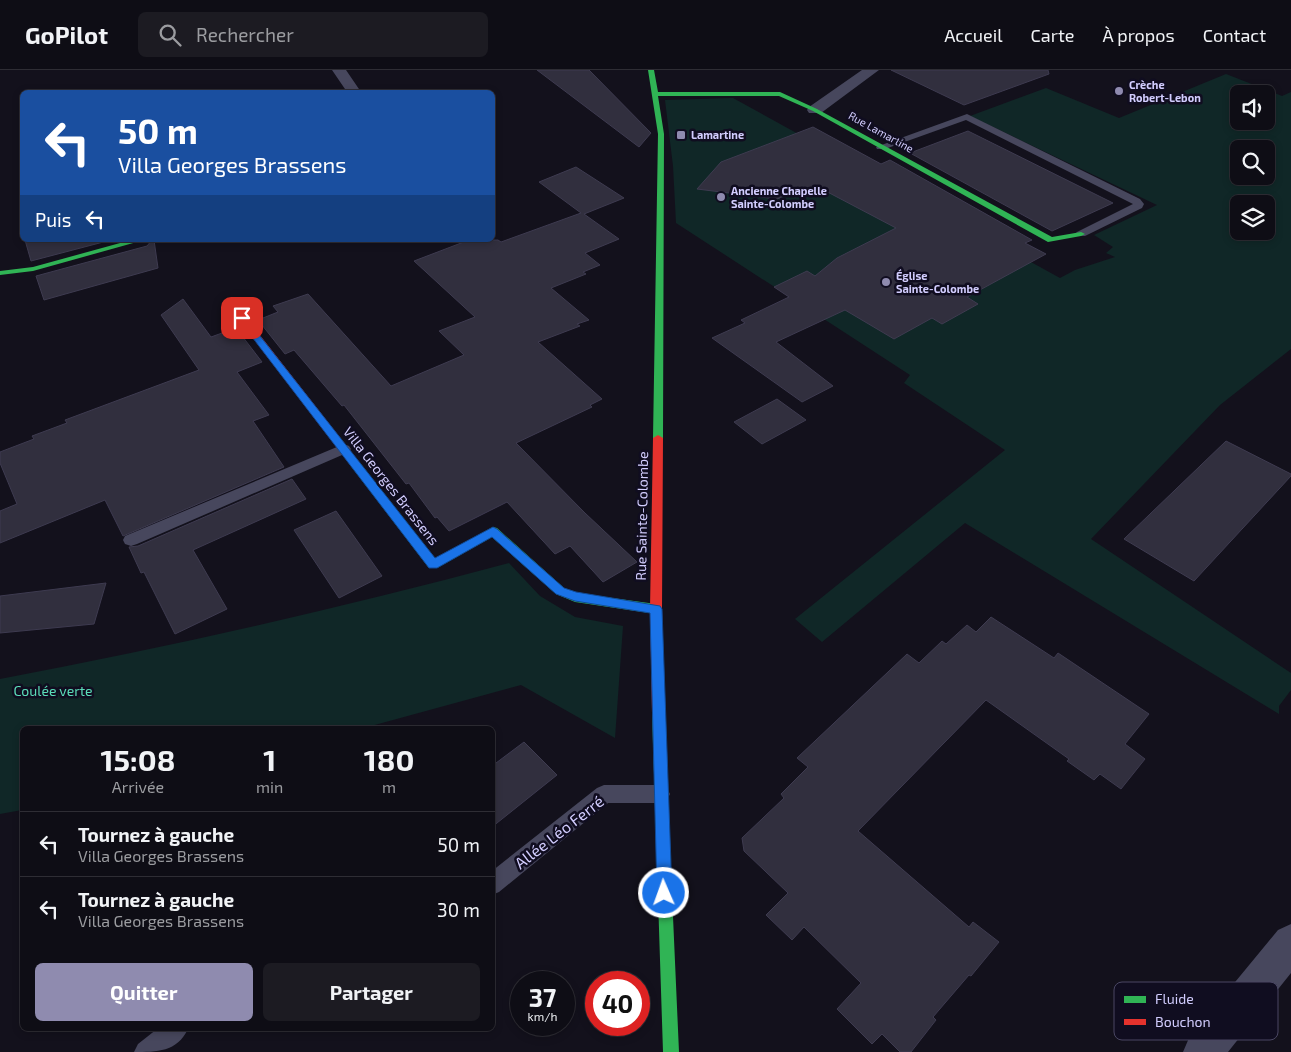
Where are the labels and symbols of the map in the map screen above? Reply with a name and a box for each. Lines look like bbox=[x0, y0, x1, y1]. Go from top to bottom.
place label: Crèche Robert-Lebon bbox=[1129, 78, 1201, 104]
marker: Crèche Robert-Lebon bbox=[1113, 85, 1125, 97]
street label: Rue Lamartine bbox=[846, 108, 916, 155]
place label: Lamartine bbox=[691, 128, 744, 141]
marker: Lamartine bbox=[675, 129, 687, 141]
place label: Ancienne Chapelle Sainte-Colombe bbox=[731, 184, 827, 210]
marker: Ancienne Chapelle Sainte-Colombe bbox=[715, 191, 727, 203]
place label: Église Sainte-Colombe bbox=[896, 268, 979, 295]
marker: Église Sainte-Colombe bbox=[880, 276, 892, 288]
pin bbox=[221, 297, 263, 339]
street label: Villa Georges Brassens bbox=[340, 423, 443, 548]
street label: Rue Sainte-Colombe bbox=[632, 451, 651, 581]
park label: Coulée verte bbox=[13, 682, 93, 699]
street label: Allée Léo Ferré bbox=[510, 791, 607, 872]
position arrow bbox=[637, 866, 689, 918]
speed limit sign: 40 bbox=[585, 971, 650, 1036]
legend bbox=[1114, 982, 1278, 1040]
text: Fluide bbox=[1155, 990, 1194, 1007]
text: Bouchon bbox=[1155, 1013, 1211, 1030]

